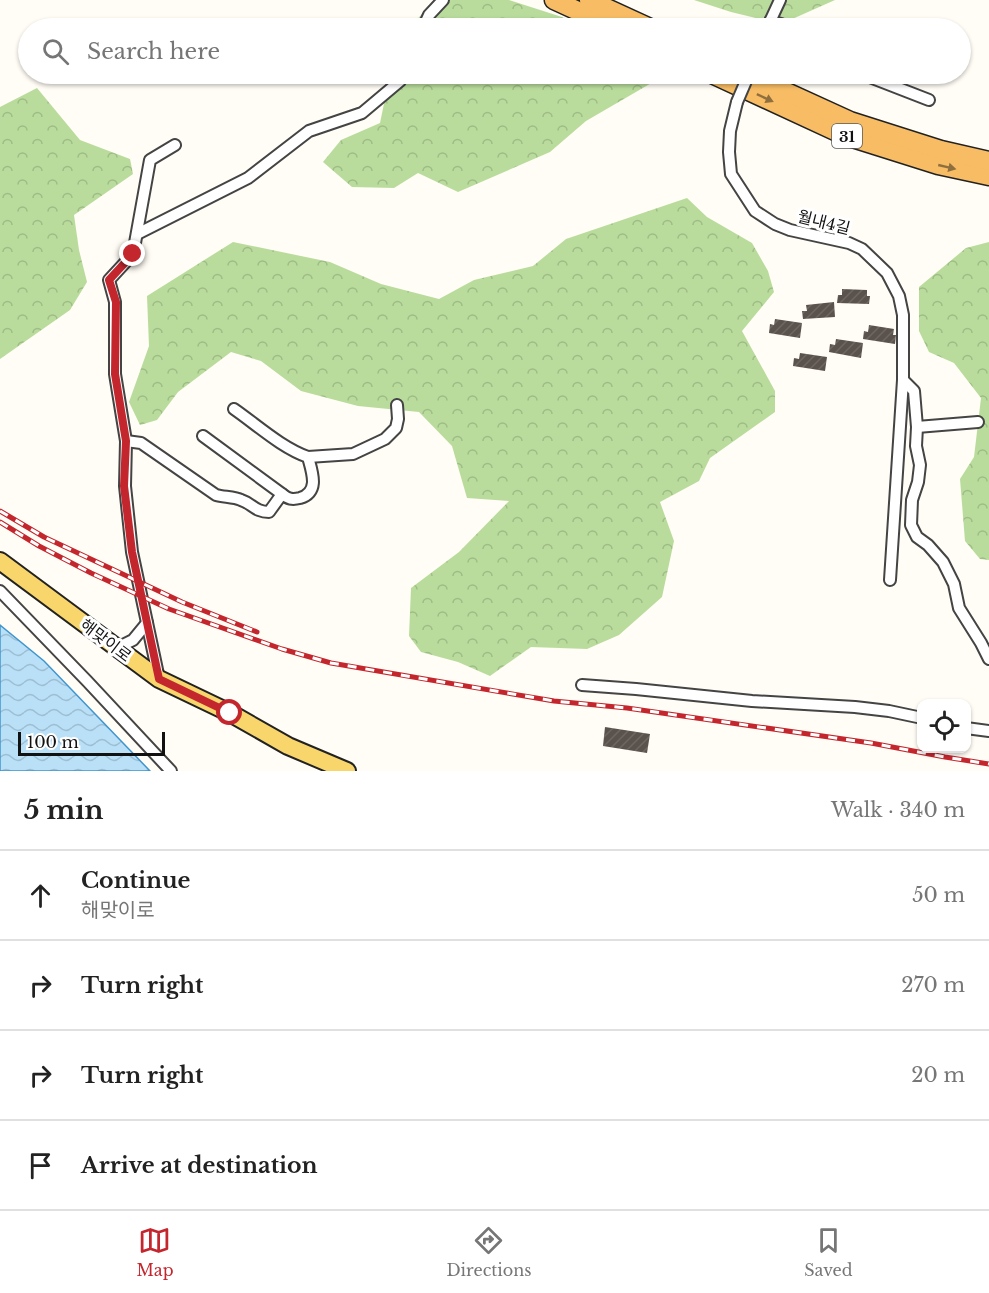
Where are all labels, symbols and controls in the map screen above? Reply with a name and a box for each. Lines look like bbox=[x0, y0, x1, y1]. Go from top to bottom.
search box bbox=[18, 18, 971, 84]
icon: search bbox=[39, 35, 72, 68]
text: Search here bbox=[87, 38, 220, 65]
one-way arrow bbox=[757, 94, 774, 103]
road number: 31 bbox=[832, 124, 862, 148]
one-way arrow bbox=[938, 162, 957, 172]
street label: 월내4길 bbox=[796, 206, 852, 238]
route end bbox=[119, 240, 145, 266]
street label: 해맞이로 bbox=[76, 614, 136, 666]
route start bbox=[216, 699, 242, 725]
map controls bbox=[917, 699, 971, 753]
button: locate bbox=[917, 699, 971, 753]
scale bar bbox=[18, 729, 165, 756]
text: 100 m bbox=[27, 732, 79, 752]
text: 5 min bbox=[24, 794, 103, 826]
text: Walk · 340 m bbox=[831, 798, 965, 822]
text: Continue bbox=[81, 867, 190, 894]
icon: ahead bbox=[24, 879, 57, 912]
text: 50 m bbox=[912, 883, 965, 907]
text: 해맞이로 bbox=[81, 898, 155, 922]
icon: right bbox=[24, 969, 57, 1002]
text: Turn right bbox=[81, 972, 203, 999]
text: 270 m bbox=[901, 973, 965, 997]
icon: right bbox=[24, 1059, 57, 1092]
text: Turn right bbox=[81, 1062, 203, 1089]
text: 20 m bbox=[911, 1063, 965, 1087]
icon: arrive bbox=[24, 1149, 57, 1182]
text: Arrive at destination bbox=[81, 1152, 318, 1179]
tab: Map bbox=[136, 1224, 174, 1280]
tab: Directions bbox=[446, 1224, 531, 1280]
tab: Saved bbox=[804, 1224, 853, 1280]

